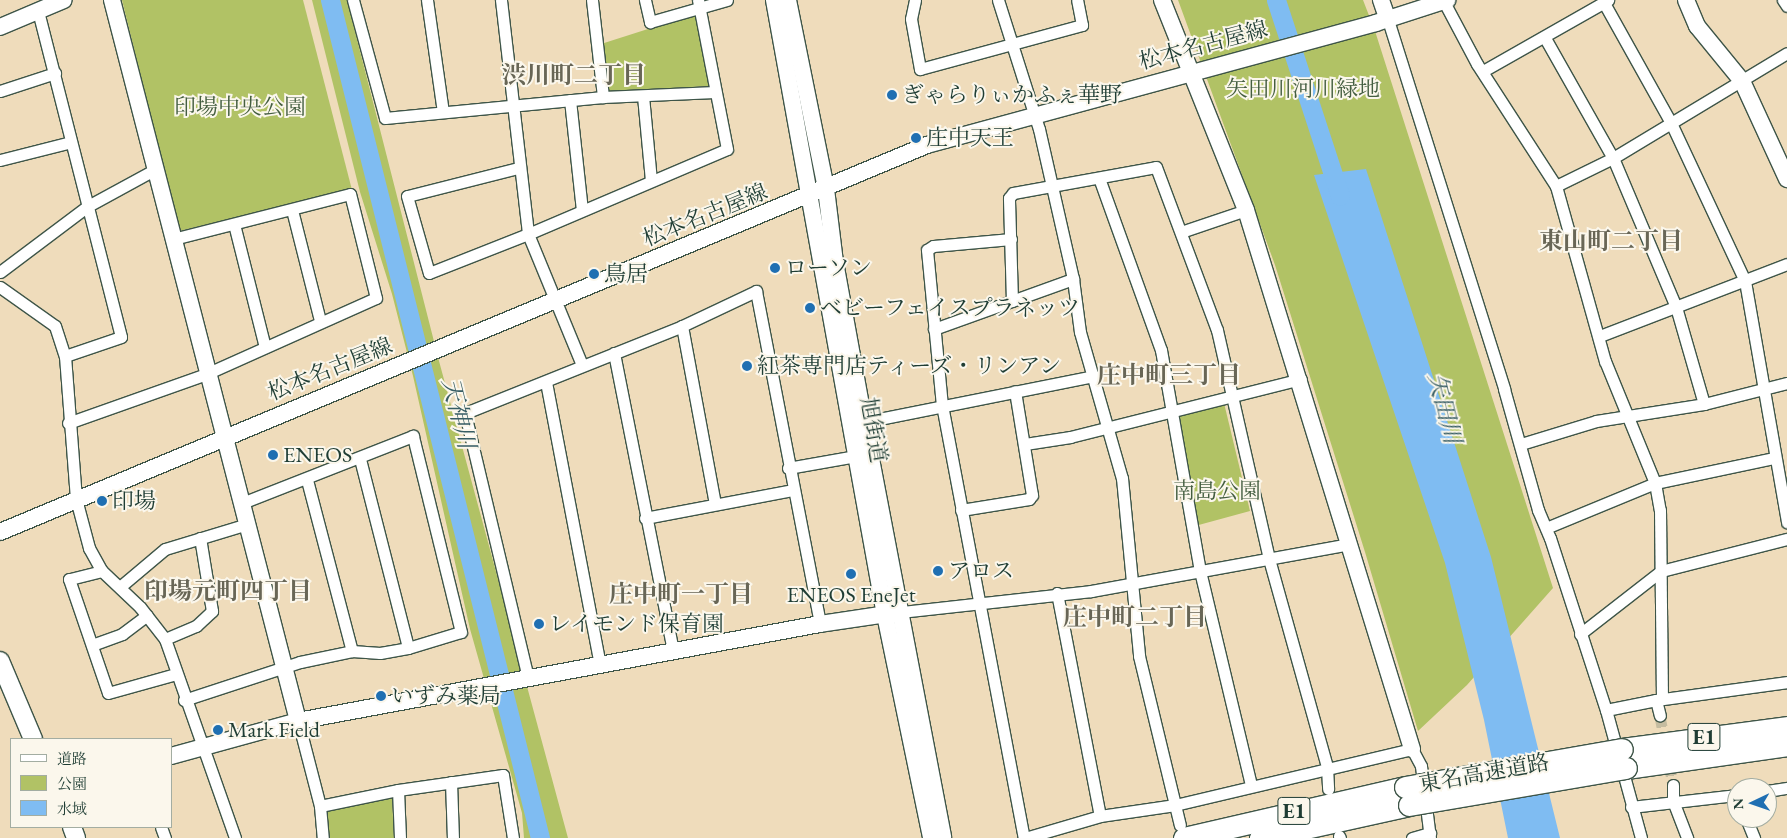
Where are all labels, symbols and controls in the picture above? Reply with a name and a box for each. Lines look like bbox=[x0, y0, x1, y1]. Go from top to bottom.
street label: 松本名古屋線 bbox=[1136, 15, 1270, 75]
district label: 渋川町二丁目 bbox=[502, 61, 646, 89]
park label: 矢田川河川緑地 bbox=[1226, 76, 1380, 102]
place label: ぎゃらりぃかふぇ華野 bbox=[902, 82, 1122, 108]
marker: ぎゃらりぃかふぇ華野 bbox=[886, 89, 898, 101]
park label: 印場中央公園 bbox=[174, 94, 306, 120]
place label: 庄中天王 bbox=[926, 125, 1014, 151]
marker: 庄中天王 bbox=[910, 132, 922, 144]
street label: 松本名古屋線 bbox=[639, 178, 771, 252]
district label: 東山町二丁目 bbox=[1539, 227, 1683, 255]
place label: ローソン bbox=[785, 255, 873, 281]
place label: 鳥居 bbox=[604, 261, 648, 287]
marker: ローソン bbox=[769, 262, 781, 274]
marker: 鳥居 bbox=[588, 268, 600, 280]
place label: ベビーフェイスプラネッツ bbox=[820, 295, 1083, 321]
marker: ベビーフェイスプラネッツ bbox=[804, 302, 816, 314]
street label: 松本名古屋線 bbox=[264, 332, 396, 406]
place label: 紅茶専門店ティーズ・リンアン bbox=[757, 353, 1065, 379]
marker: 紅茶専門店ティーズ・リンアン bbox=[741, 360, 753, 372]
district label: 庄中町三丁目 bbox=[1097, 361, 1241, 389]
water label: 矢田川 bbox=[1422, 370, 1468, 446]
water label: 天神川 bbox=[436, 375, 482, 451]
street label: 旭街道 bbox=[855, 395, 893, 465]
place label: ENEOS bbox=[283, 442, 352, 468]
marker: ENEOS bbox=[267, 449, 279, 461]
park label: 南島公園 bbox=[1173, 478, 1261, 504]
place label: 印場 bbox=[112, 488, 156, 514]
marker: 印場 bbox=[96, 495, 108, 507]
place label: アロス bbox=[948, 558, 1014, 584]
marker: アロス bbox=[932, 565, 944, 577]
marker: ENEOS EneJet bbox=[845, 568, 857, 580]
district label: 印場元町四丁目 bbox=[144, 577, 312, 605]
district label: 庄中町一丁目 bbox=[609, 580, 753, 608]
place label: ENEOS EneJet bbox=[786, 582, 916, 608]
district label: 庄中町二丁目 bbox=[1063, 603, 1207, 631]
place label: レイモンド保育園 bbox=[549, 611, 725, 637]
marker: レイモンド保育園 bbox=[533, 618, 545, 630]
place label: いずみ薬局 bbox=[391, 683, 501, 709]
marker: いずみ薬局 bbox=[375, 690, 387, 702]
place label: Mark Field bbox=[228, 717, 320, 743]
road number: E1 bbox=[1686, 719, 1722, 756]
marker: Mark Field bbox=[212, 724, 224, 736]
legend bbox=[10, 738, 172, 828]
text: 道路 bbox=[57, 749, 87, 768]
street label: 東名高速道路 bbox=[1417, 749, 1551, 797]
text: 公園 bbox=[57, 774, 87, 793]
north arrow bbox=[1727, 778, 1777, 828]
road number: E1 bbox=[1276, 792, 1312, 829]
text: N bbox=[1729, 798, 1747, 810]
text: 水域 bbox=[57, 799, 87, 818]

